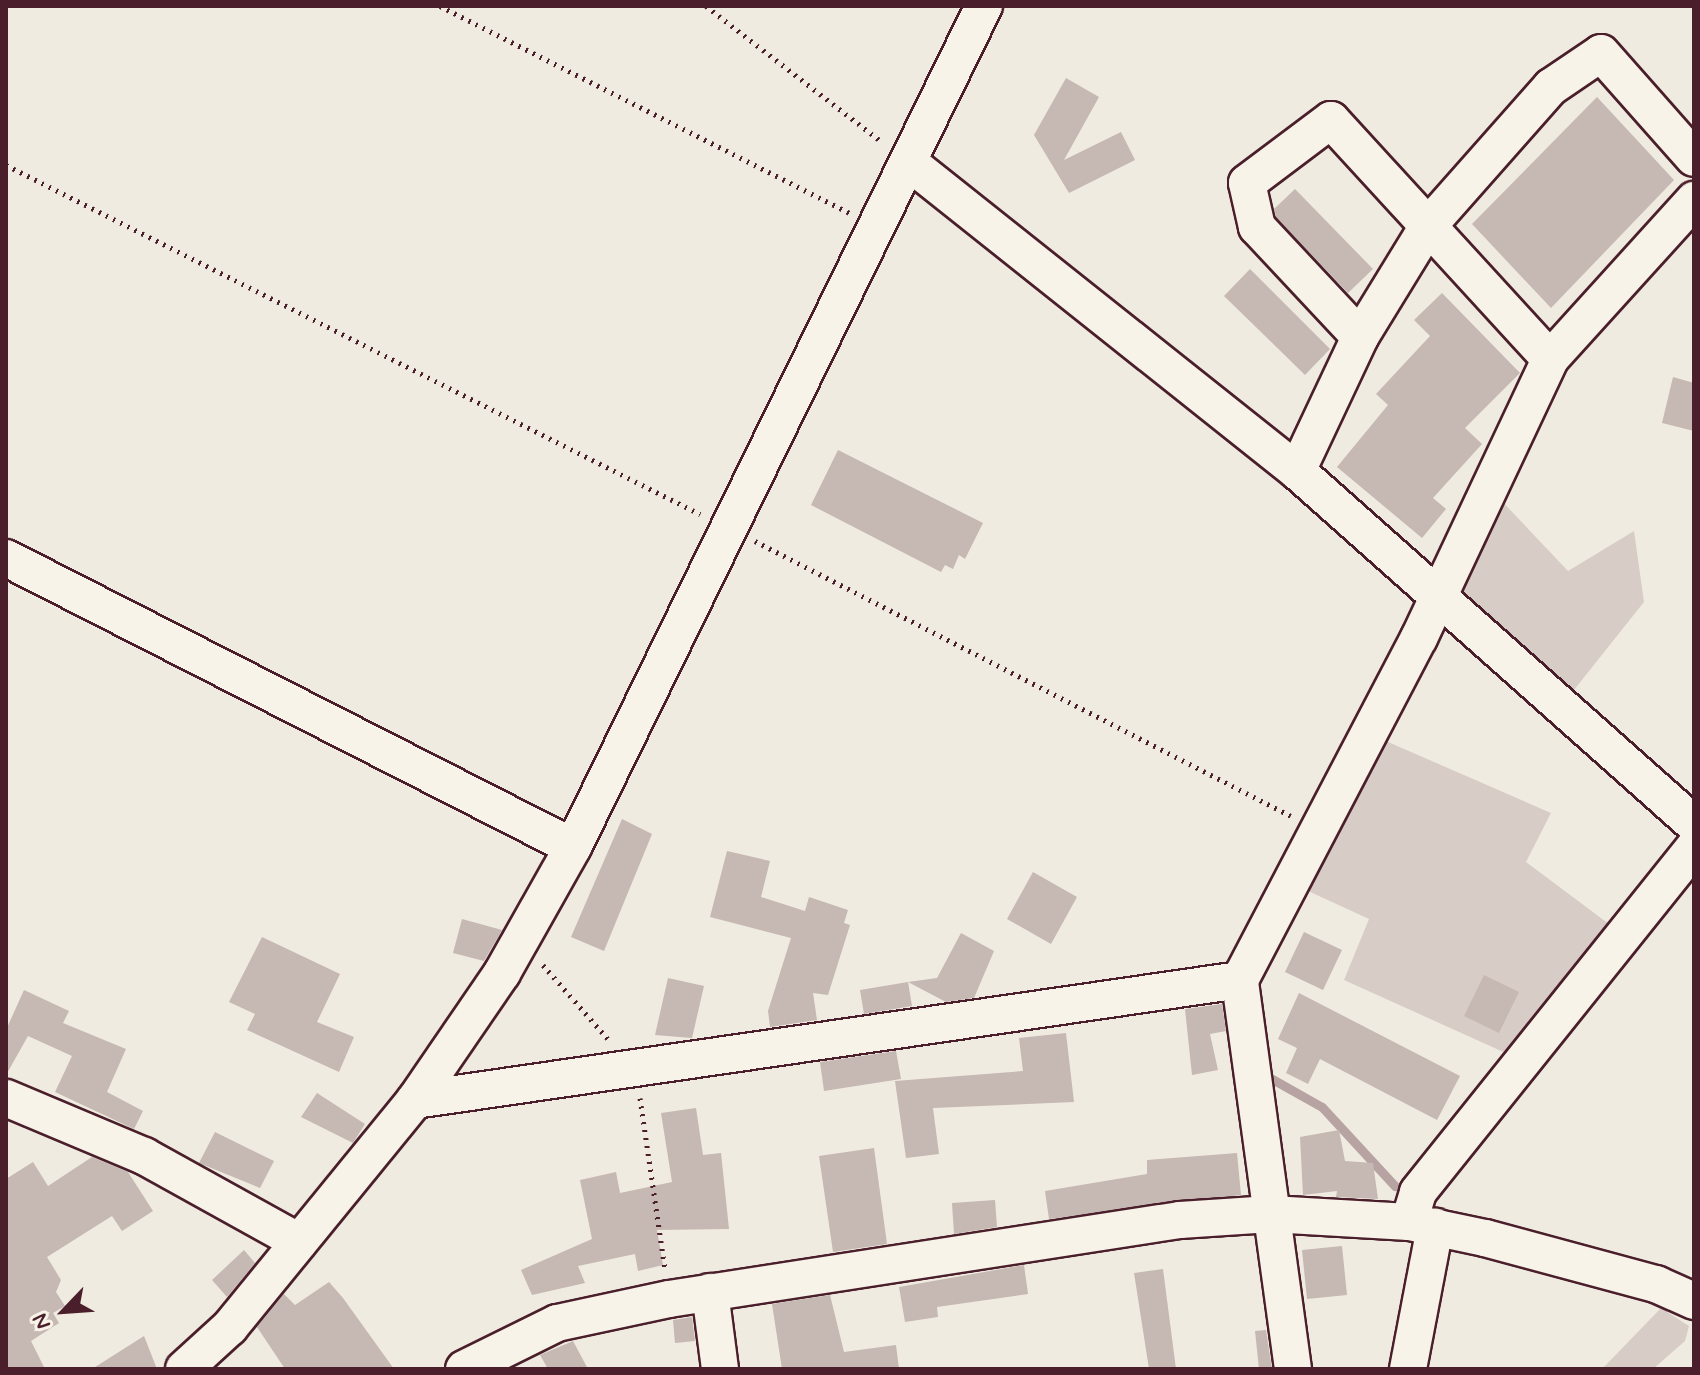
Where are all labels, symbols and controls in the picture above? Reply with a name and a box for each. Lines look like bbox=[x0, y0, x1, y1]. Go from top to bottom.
north arrow bbox=[24, 1271, 104, 1351]
text: N bbox=[26, 1309, 58, 1334]

